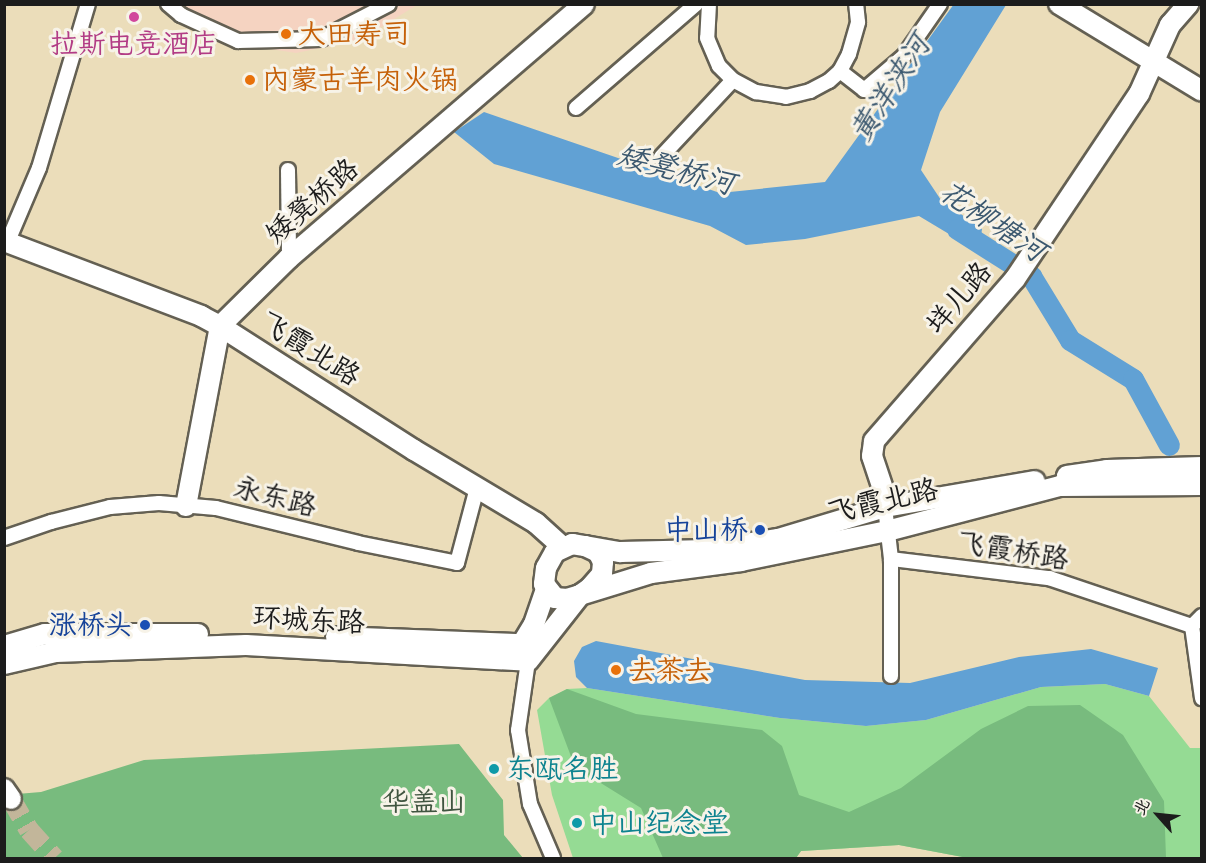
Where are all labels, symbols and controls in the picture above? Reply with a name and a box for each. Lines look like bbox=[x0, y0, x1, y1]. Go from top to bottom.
marker: 拉斯电竞酒店 bbox=[127, 10, 141, 24]
place label: 大田寿司 bbox=[298, 17, 410, 51]
place label: 拉斯电竞酒店 bbox=[50, 27, 218, 61]
marker: 大田寿司 bbox=[279, 27, 293, 41]
water label: 黄洋浃河 bbox=[842, 28, 938, 148]
place label: 内蒙古羊肉火锅 bbox=[262, 63, 458, 97]
marker: 内蒙古羊肉火锅 bbox=[243, 73, 257, 87]
water label: 矮凳桥河 bbox=[613, 136, 739, 202]
street label: 矮凳桥路 bbox=[259, 152, 365, 250]
water label: 花柳塘河 bbox=[933, 173, 1053, 269]
street label: 垟儿路 bbox=[919, 255, 999, 341]
street label: 飞霞北路 bbox=[254, 305, 366, 393]
street label: 永东路 bbox=[230, 471, 320, 523]
street label: 飞霞北路 bbox=[825, 472, 941, 530]
place label: 中山桥 bbox=[664, 513, 748, 547]
marker: 中山桥 bbox=[753, 523, 767, 537]
street label: 飞霞桥路 bbox=[955, 526, 1071, 576]
street label: 环城东路 bbox=[252, 600, 366, 640]
place label: 涨桥头 bbox=[49, 608, 133, 642]
marker: 涨桥头 bbox=[138, 618, 152, 632]
place label: 去茶去 bbox=[628, 653, 712, 687]
marker: 去茶去 bbox=[609, 663, 623, 677]
place label: 东瓯名胜 bbox=[506, 752, 618, 786]
marker: 东瓯名胜 bbox=[487, 762, 501, 776]
park label: 华盖山 bbox=[382, 785, 466, 819]
north arrow bbox=[1128, 785, 1188, 845]
text: 北 bbox=[1129, 795, 1155, 819]
place label: 中山纪念堂 bbox=[589, 806, 729, 840]
marker: 中山纪念堂 bbox=[570, 816, 584, 830]

